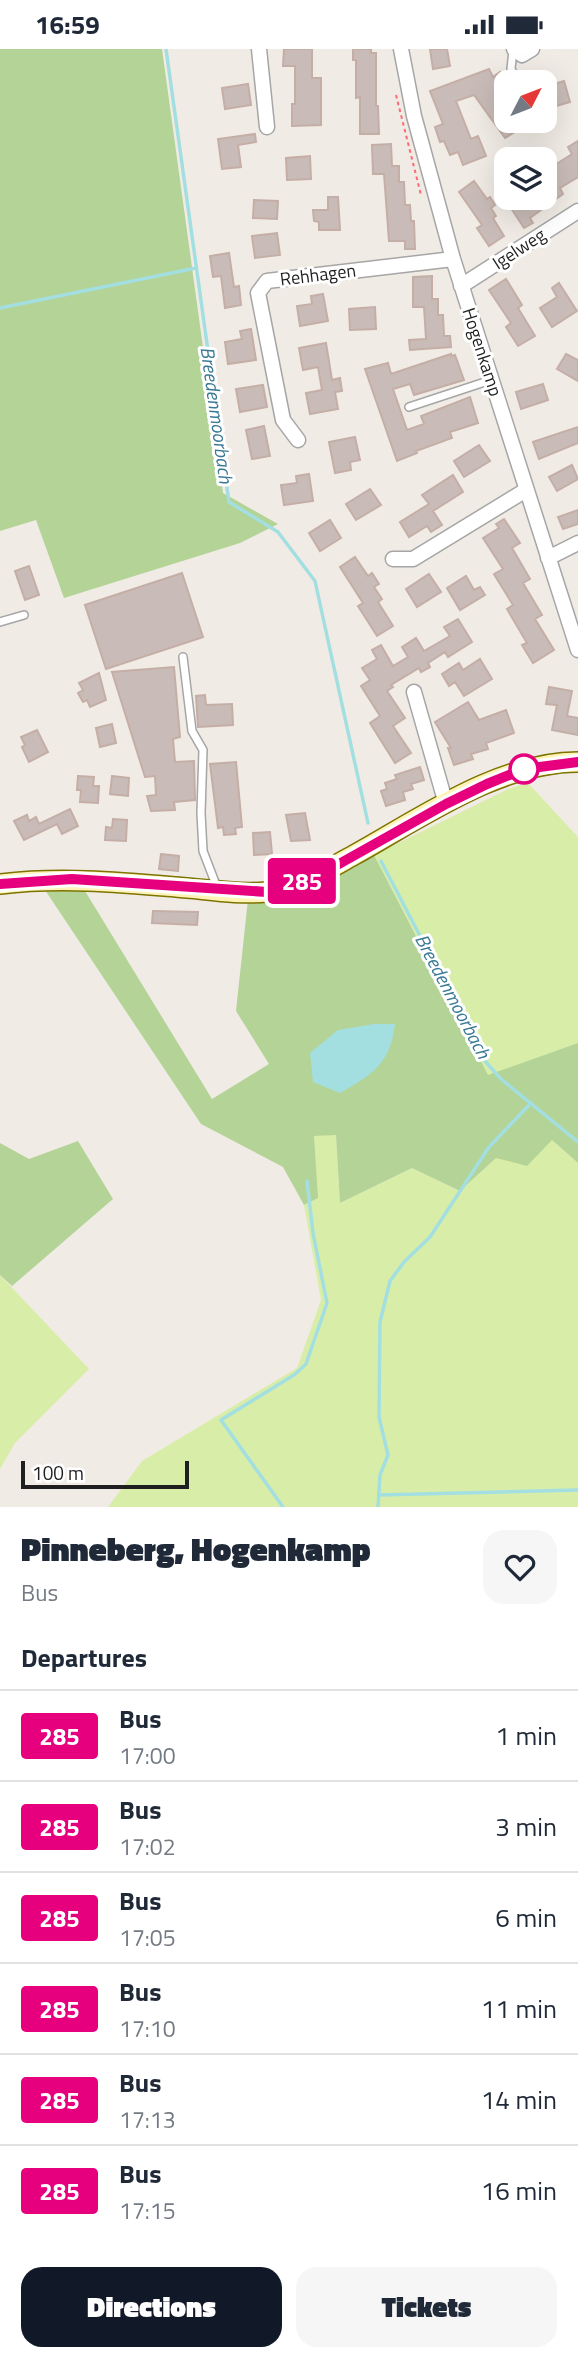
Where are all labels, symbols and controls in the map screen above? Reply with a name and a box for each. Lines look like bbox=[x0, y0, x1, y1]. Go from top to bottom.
text: 16:59 bbox=[35, 5, 100, 44]
north arrow bbox=[494, 70, 556, 133]
map controls bbox=[494, 70, 557, 210]
button: layers bbox=[494, 147, 557, 210]
street label: Igelweg bbox=[487, 221, 551, 276]
street label: Rehhagen bbox=[278, 256, 357, 293]
street label: Hogenkamp bbox=[455, 304, 509, 400]
water label: Breedenmoorbach bbox=[194, 345, 242, 486]
unlabelled marker bbox=[509, 754, 539, 784]
line badge: 285 bbox=[262, 858, 342, 904]
text: 285 bbox=[282, 863, 322, 899]
water label: Breedenmoorbach bbox=[408, 928, 499, 1064]
scale bar bbox=[21, 1458, 189, 1490]
text: 100 m bbox=[32, 1458, 84, 1487]
text: Pinneberg, Hogenkamp bbox=[21, 1524, 371, 1574]
button: heart bbox=[483, 1530, 557, 1604]
text: Bus bbox=[21, 1575, 58, 1610]
text: Departures bbox=[21, 1638, 147, 1677]
text: Bus bbox=[119, 1699, 161, 1738]
text: 1 min bbox=[495, 1716, 557, 1755]
text: 285 bbox=[39, 1718, 80, 1754]
text: 17:00 bbox=[119, 1738, 176, 1773]
text: Bus bbox=[119, 1790, 161, 1829]
text: 3 min bbox=[495, 1807, 557, 1846]
text: 285 bbox=[39, 1809, 80, 1845]
text: 17:02 bbox=[119, 1829, 176, 1864]
text: Bus bbox=[119, 1881, 161, 1920]
text: 6 min bbox=[495, 1898, 557, 1937]
text: 285 bbox=[39, 1900, 80, 1936]
text: 17:05 bbox=[119, 1920, 176, 1955]
text: Bus bbox=[119, 1972, 161, 2011]
text: 11 min bbox=[481, 1989, 557, 2028]
text: 285 bbox=[39, 1991, 80, 2027]
text: 17:10 bbox=[119, 2011, 176, 2046]
text: Bus bbox=[119, 2063, 161, 2102]
text: 14 min bbox=[481, 2080, 557, 2119]
text: 285 bbox=[39, 2082, 80, 2118]
text: 17:13 bbox=[119, 2102, 176, 2137]
text: Bus bbox=[119, 2154, 161, 2193]
text: 16 min bbox=[481, 2171, 557, 2210]
text: 285 bbox=[39, 2173, 80, 2209]
text: 17:15 bbox=[119, 2193, 176, 2228]
button: Directions bbox=[21, 2267, 282, 2347]
button: Tickets bbox=[296, 2267, 557, 2347]

